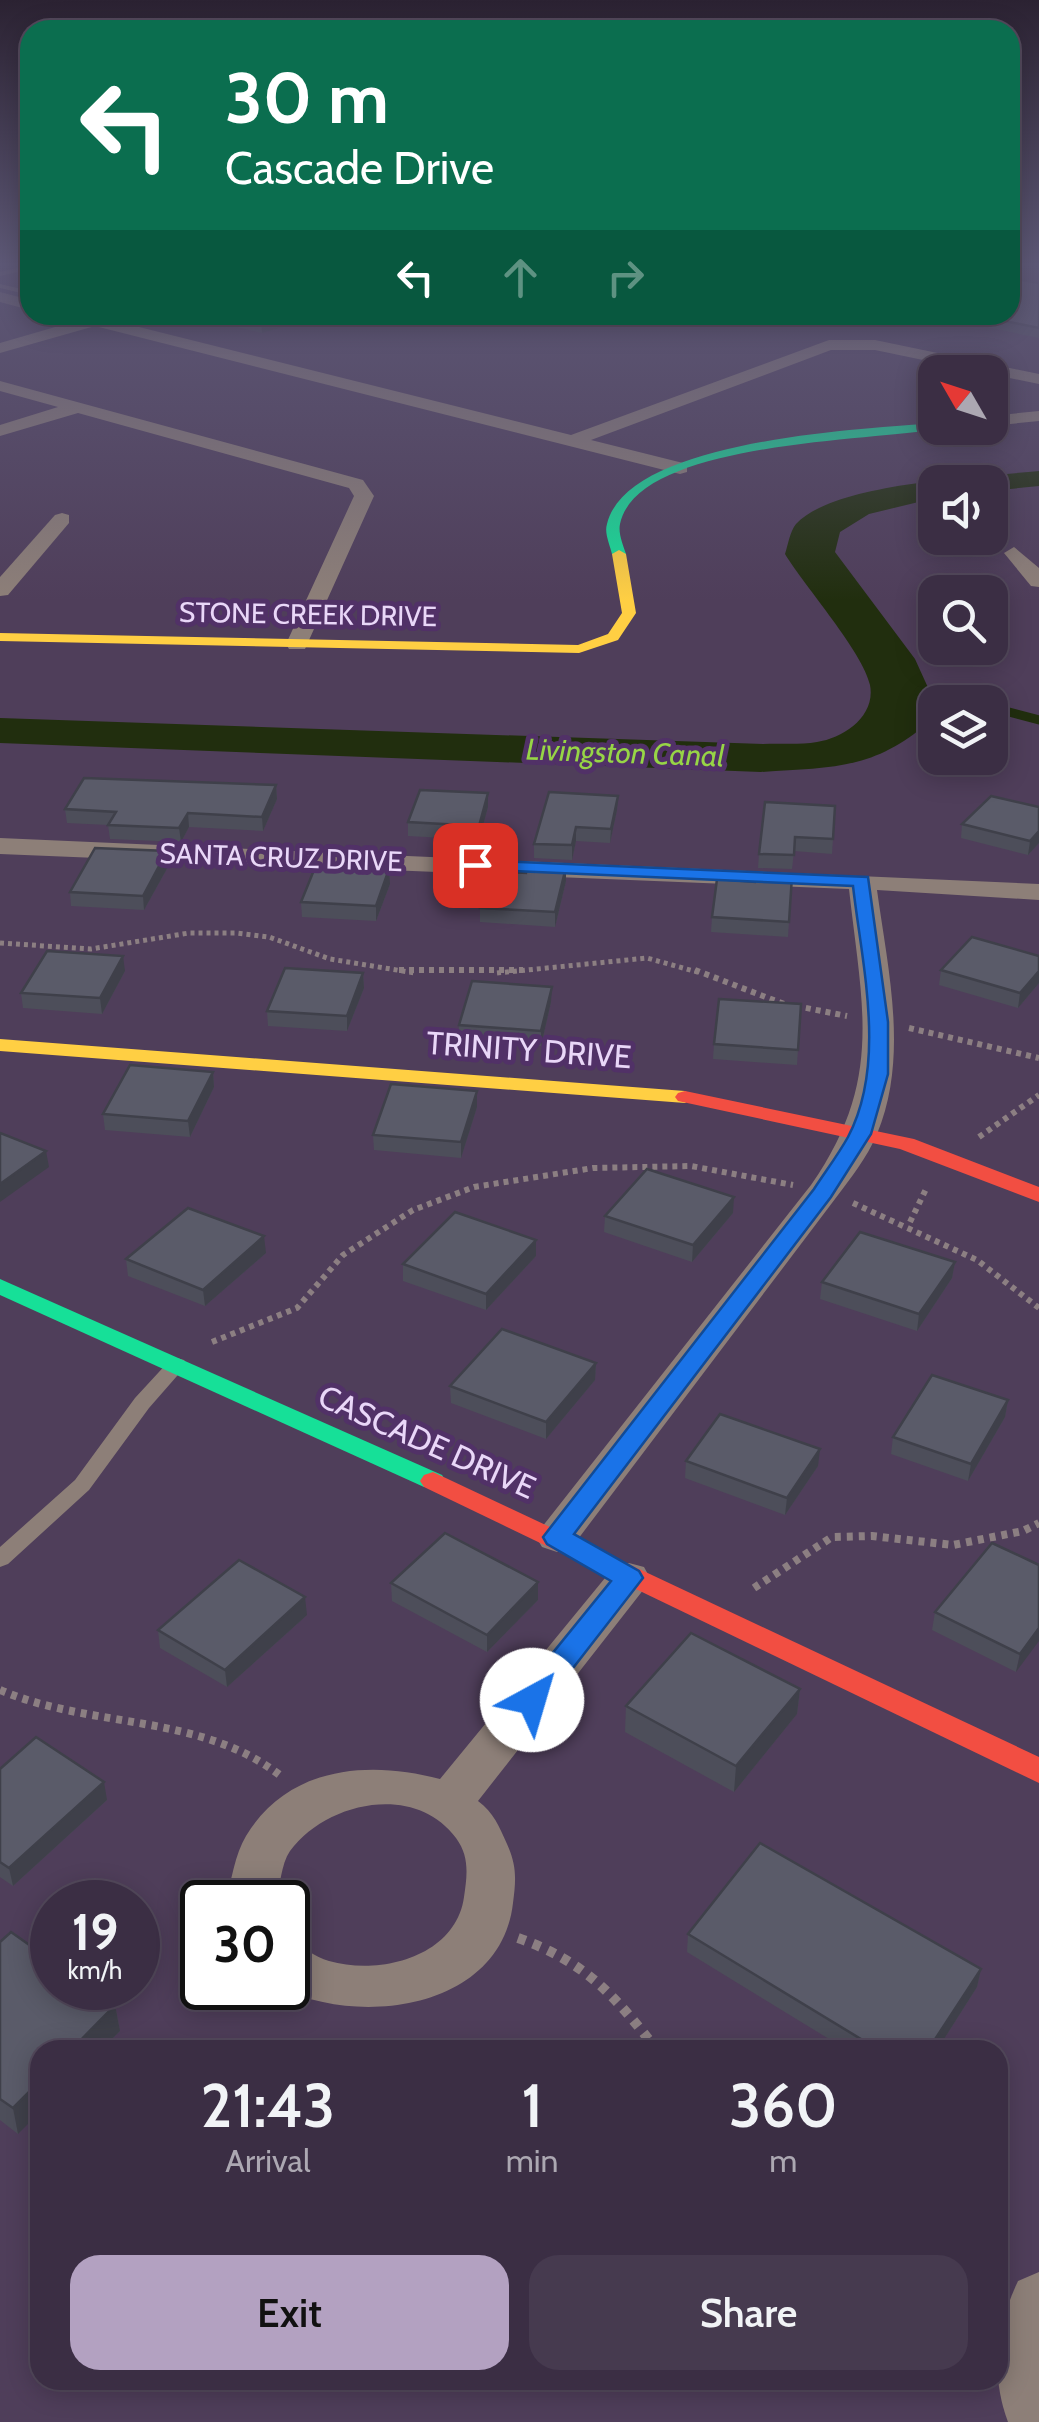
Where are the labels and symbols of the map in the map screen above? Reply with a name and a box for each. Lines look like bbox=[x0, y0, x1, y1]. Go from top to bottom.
north arrow bbox=[918, 355, 1008, 445]
street label: STONE CREEK DRIVE bbox=[179, 595, 437, 633]
water label: Livingston Canal bbox=[525, 731, 725, 774]
pin bbox=[433, 823, 518, 908]
street label: SANTA CRUZ DRIVE bbox=[159, 836, 403, 878]
street label: TRINITY DRIVE bbox=[425, 1023, 633, 1076]
street label: CASCADE DRIVE bbox=[313, 1376, 542, 1507]
position arrow bbox=[480, 1648, 584, 1752]
speed limit sign: 30 bbox=[180, 1880, 310, 2010]

